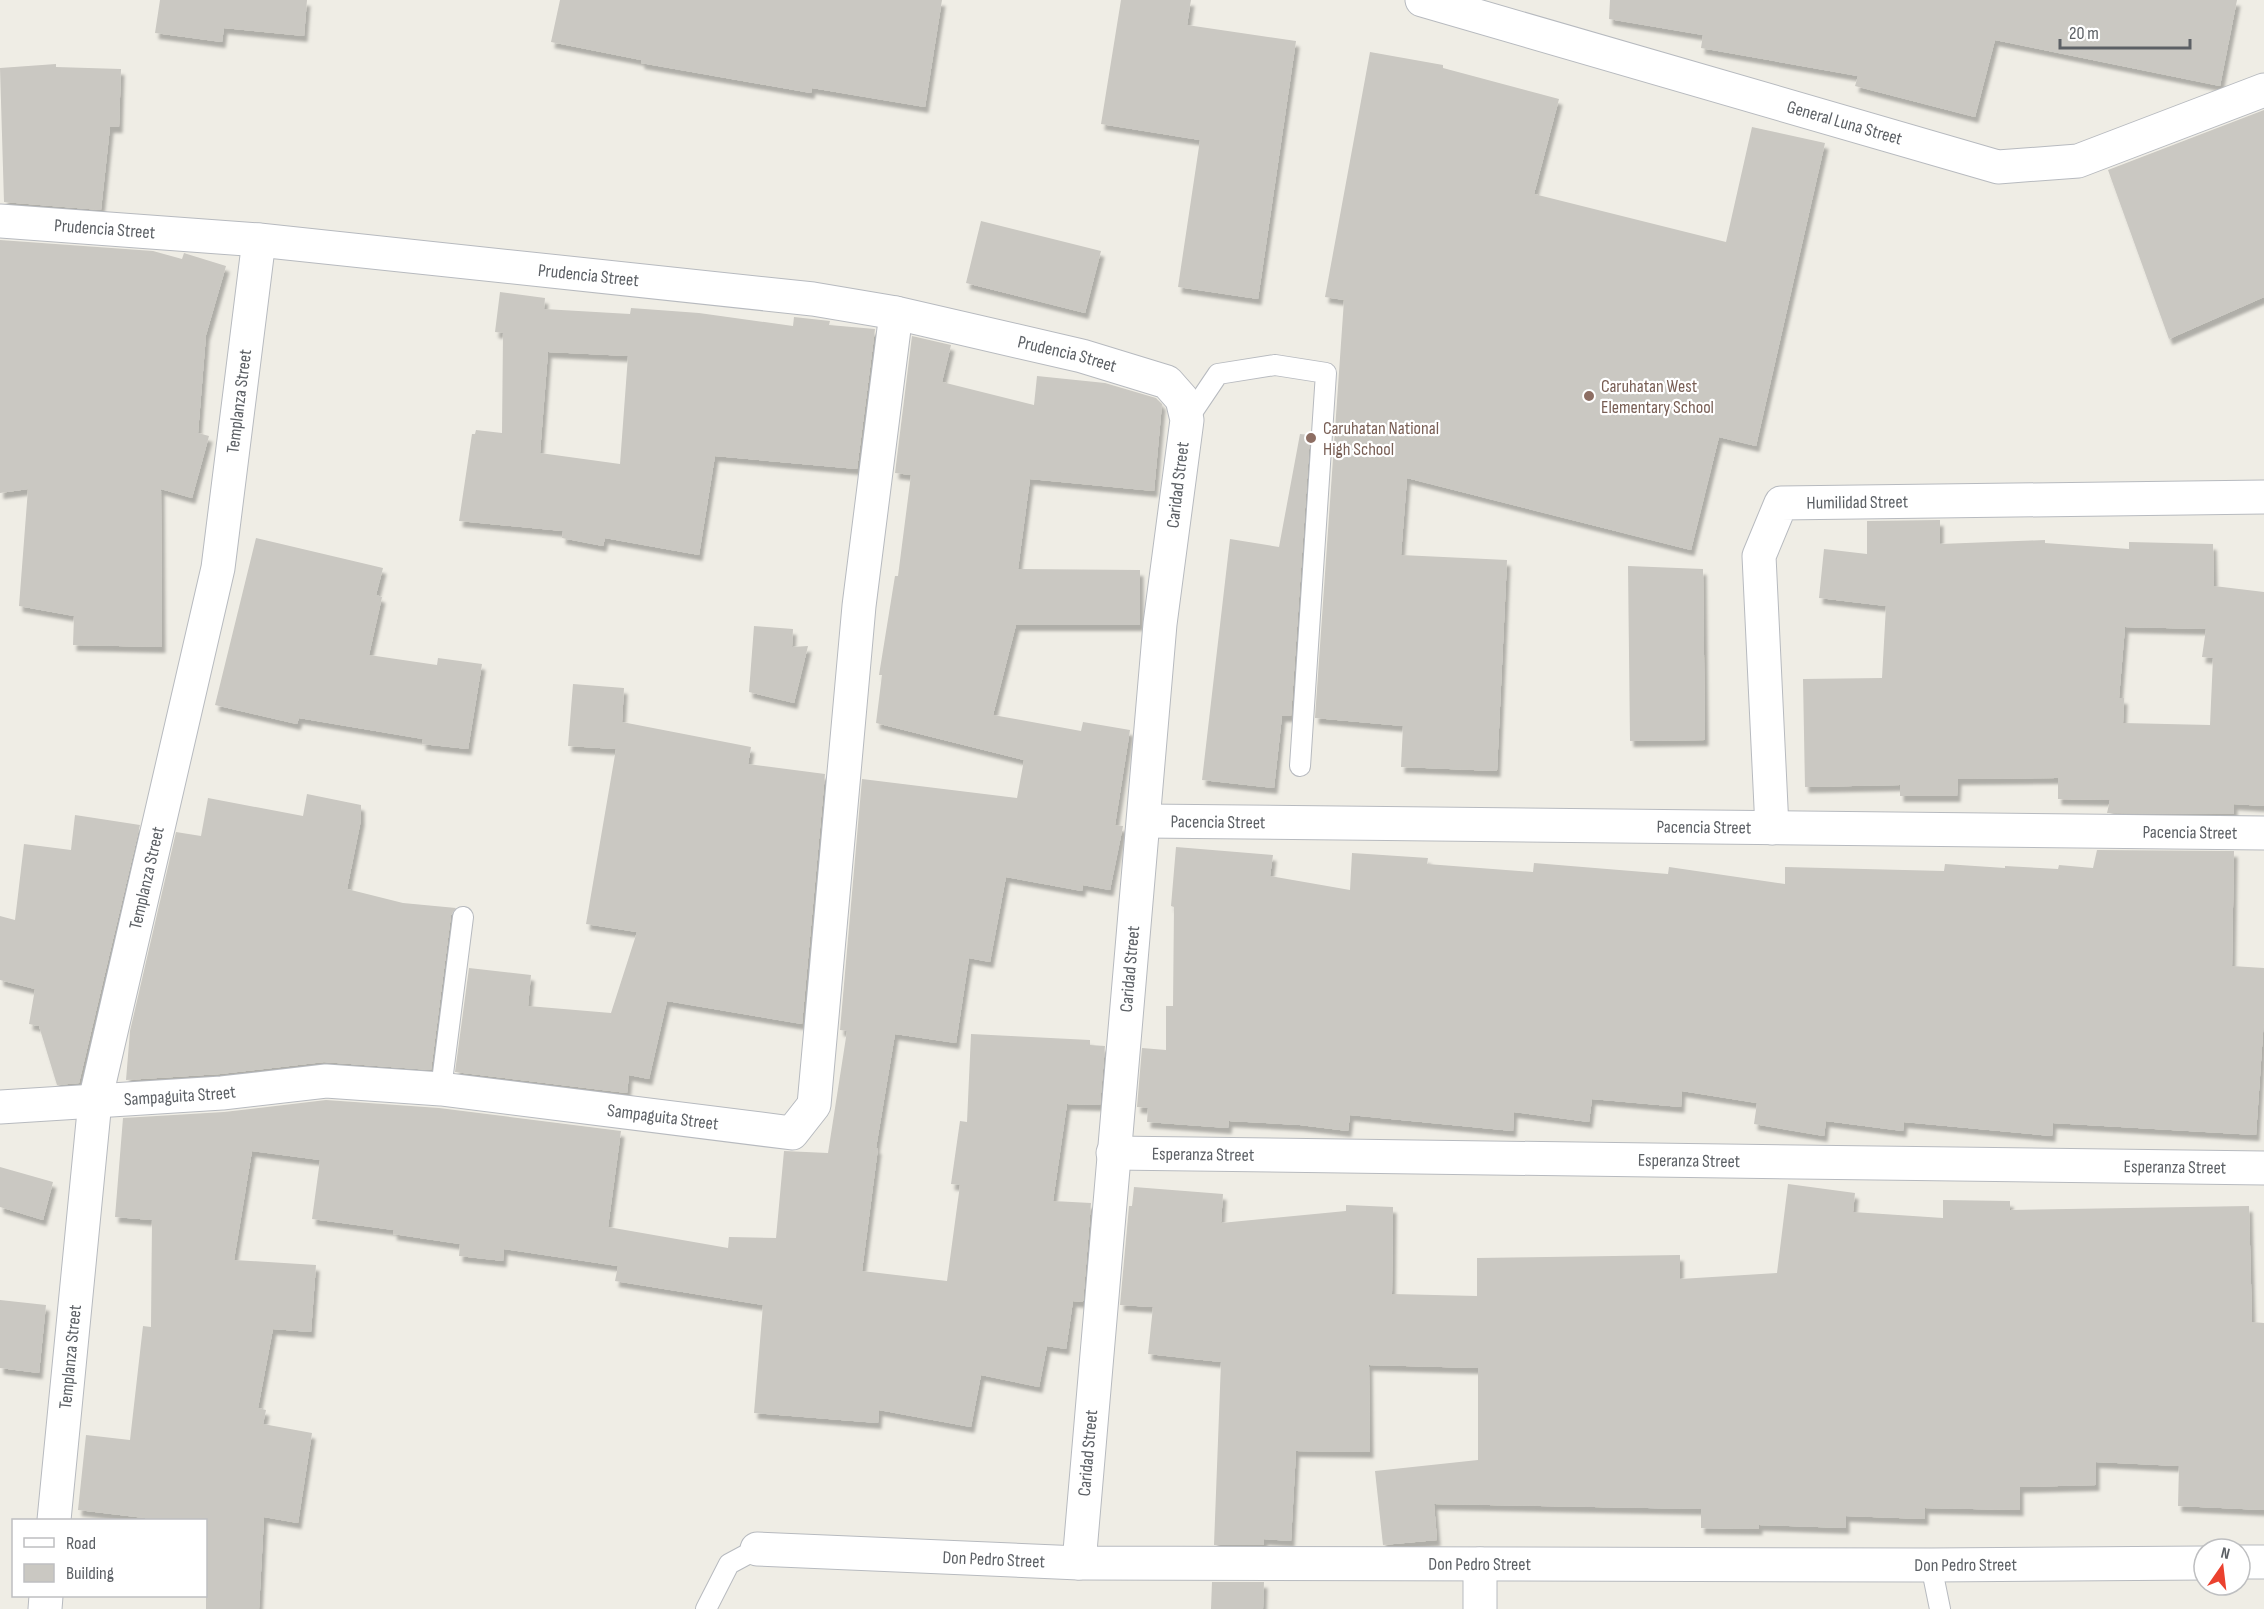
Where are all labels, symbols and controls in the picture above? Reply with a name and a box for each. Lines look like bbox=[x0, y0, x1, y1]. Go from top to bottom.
scale bar bbox=[2060, 12, 2190, 50]
text: 20 m bbox=[2069, 23, 2099, 44]
street label: General Luna Street bbox=[1784, 96, 1905, 149]
street label: Prudencia Street bbox=[53, 215, 156, 243]
street label: Prudencia Street bbox=[537, 259, 640, 291]
street label: Prudencia Street bbox=[1016, 331, 1120, 377]
street label: Templanza Street bbox=[222, 348, 256, 455]
place label: Caruhatan West Elementary School bbox=[1601, 376, 1714, 418]
marker: Caruhatan West Elementary School bbox=[1582, 389, 1596, 403]
place label: Caruhatan National High School bbox=[1323, 418, 1439, 460]
marker: Caruhatan National High School bbox=[1304, 431, 1318, 445]
street label: Caridad Street bbox=[1162, 440, 1194, 529]
street label: Humilidad Street bbox=[1806, 491, 1909, 513]
street label: Pacencia Street bbox=[1170, 811, 1266, 833]
street label: Pacencia Street bbox=[1656, 816, 1752, 838]
street label: Pacencia Street bbox=[2142, 821, 2238, 843]
street label: Templanza Street bbox=[124, 824, 169, 931]
street label: Caridad Street bbox=[1116, 924, 1144, 1013]
street label: Sampaguita Street bbox=[123, 1081, 237, 1110]
street label: Sampaguita Street bbox=[606, 1099, 720, 1134]
street label: Esperanza Street bbox=[1152, 1143, 1255, 1165]
street label: Esperanza Street bbox=[1638, 1149, 1741, 1172]
street label: Esperanza Street bbox=[2124, 1156, 2227, 1178]
street label: Templanza Street bbox=[54, 1303, 86, 1410]
street label: Caridad Street bbox=[1074, 1408, 1102, 1497]
legend bbox=[12, 1519, 207, 1597]
text: Road bbox=[66, 1533, 96, 1554]
north arrow bbox=[2192, 1537, 2252, 1597]
text: N bbox=[2219, 1544, 2232, 1564]
street label: Don Pedro Street bbox=[942, 1547, 1046, 1572]
street label: Don Pedro Street bbox=[1428, 1553, 1532, 1575]
street label: Don Pedro Street bbox=[1914, 1554, 2018, 1576]
text: Building bbox=[66, 1563, 114, 1584]

